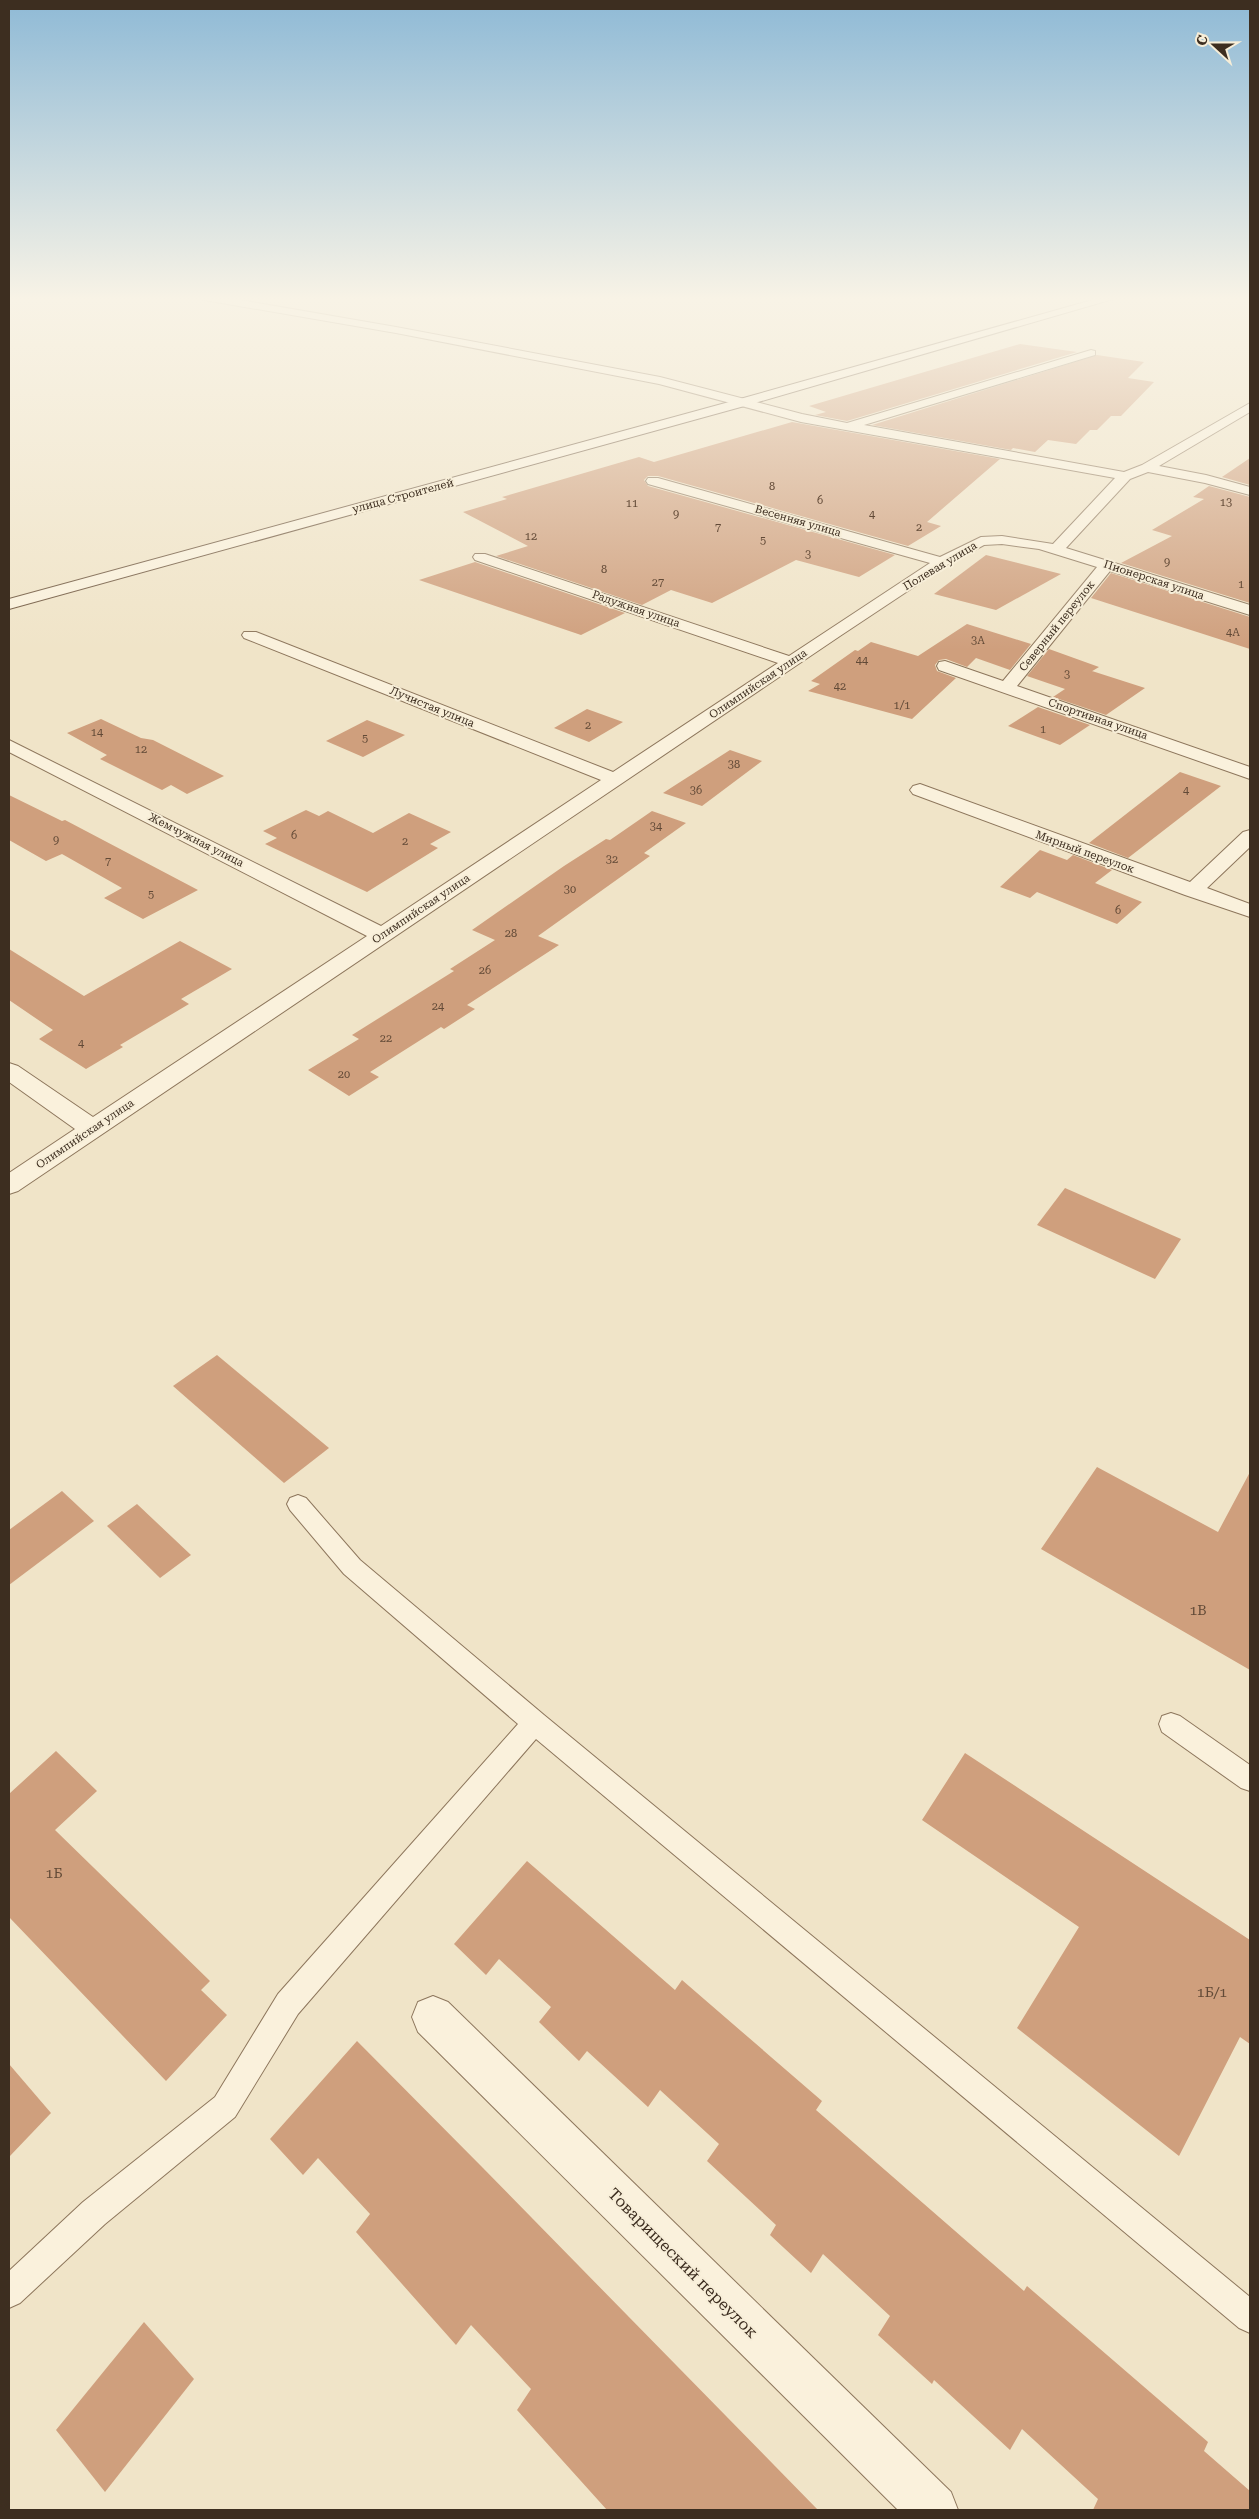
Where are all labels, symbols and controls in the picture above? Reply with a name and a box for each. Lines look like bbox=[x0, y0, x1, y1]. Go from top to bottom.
north arrow bbox=[1189, 20, 1239, 70]
text: С bbox=[1193, 33, 1211, 48]
street label: улица Строителей bbox=[351, 476, 455, 516]
house number: 8 bbox=[769, 480, 775, 493]
house number: 6 bbox=[817, 494, 823, 507]
house number: 13 bbox=[1220, 496, 1232, 509]
house number: 11 bbox=[626, 497, 638, 510]
street label: Весенняя улица bbox=[753, 503, 843, 540]
house number: 9 bbox=[673, 508, 679, 521]
house number: 4 bbox=[869, 508, 876, 521]
house number: 7 bbox=[715, 521, 721, 534]
house number: 2 bbox=[916, 521, 922, 534]
house number: 12 bbox=[525, 530, 537, 543]
house number: 5 bbox=[760, 534, 766, 547]
street label: Полевая улица bbox=[901, 539, 979, 593]
house number: 3 bbox=[805, 548, 811, 561]
house number: 9 bbox=[1164, 556, 1170, 569]
street label: Пионерская улица bbox=[1102, 558, 1206, 602]
house number: 8 bbox=[601, 563, 607, 576]
house number: 27 bbox=[652, 576, 664, 589]
street label: Северный переулок bbox=[1016, 578, 1098, 674]
house number: 1 bbox=[1238, 578, 1244, 591]
street label: Радужная улица bbox=[590, 588, 682, 630]
house number: 4А bbox=[1226, 626, 1240, 639]
house number: 3А bbox=[971, 634, 985, 647]
street label: Олимпийская улица bbox=[707, 646, 809, 722]
house number: 44 bbox=[856, 654, 869, 667]
house number: 3 bbox=[1064, 668, 1070, 681]
house number: 42 bbox=[834, 680, 846, 693]
street label: Лучистая улица bbox=[388, 684, 476, 730]
street label: Спортивная улица bbox=[1046, 696, 1150, 742]
house number: 1/1 bbox=[894, 699, 910, 712]
house number: 2 bbox=[585, 719, 591, 732]
house number: 1 bbox=[1040, 723, 1046, 736]
house number: 14 bbox=[91, 726, 104, 739]
house number: 5 bbox=[362, 732, 368, 745]
house number: 12 bbox=[135, 743, 147, 756]
house number: 38 bbox=[728, 758, 740, 771]
house number: 36 bbox=[690, 784, 702, 797]
house number: 4 bbox=[1183, 784, 1190, 797]
street label: Жемчужная улица bbox=[146, 810, 246, 870]
house number: 34 bbox=[650, 820, 663, 833]
street label: Мирный переулок bbox=[1034, 828, 1136, 876]
house number: 6 bbox=[291, 829, 297, 842]
house number: 9 bbox=[53, 834, 59, 847]
house number: 2 bbox=[402, 835, 408, 848]
house number: 32 bbox=[606, 853, 618, 866]
house number: 7 bbox=[105, 855, 111, 868]
street label: Олимпийская улица bbox=[370, 871, 472, 947]
house number: 30 bbox=[564, 883, 576, 896]
house number: 5 bbox=[148, 888, 154, 901]
house number: 6 bbox=[1115, 904, 1121, 917]
house number: 28 bbox=[505, 927, 517, 940]
house number: 26 bbox=[479, 964, 491, 977]
house number: 24 bbox=[432, 1000, 445, 1013]
house number: 22 bbox=[380, 1032, 392, 1045]
house number: 4 bbox=[78, 1037, 85, 1050]
house number: 20 bbox=[338, 1068, 350, 1081]
street label: Олимпийская улица bbox=[34, 1096, 136, 1172]
house number: 1В bbox=[1189, 1602, 1207, 1618]
house number: 1Б bbox=[46, 1865, 62, 1881]
house number: 1Б/1 bbox=[1197, 1984, 1227, 2000]
street label: Товарищеский переулок bbox=[604, 2184, 762, 2342]

